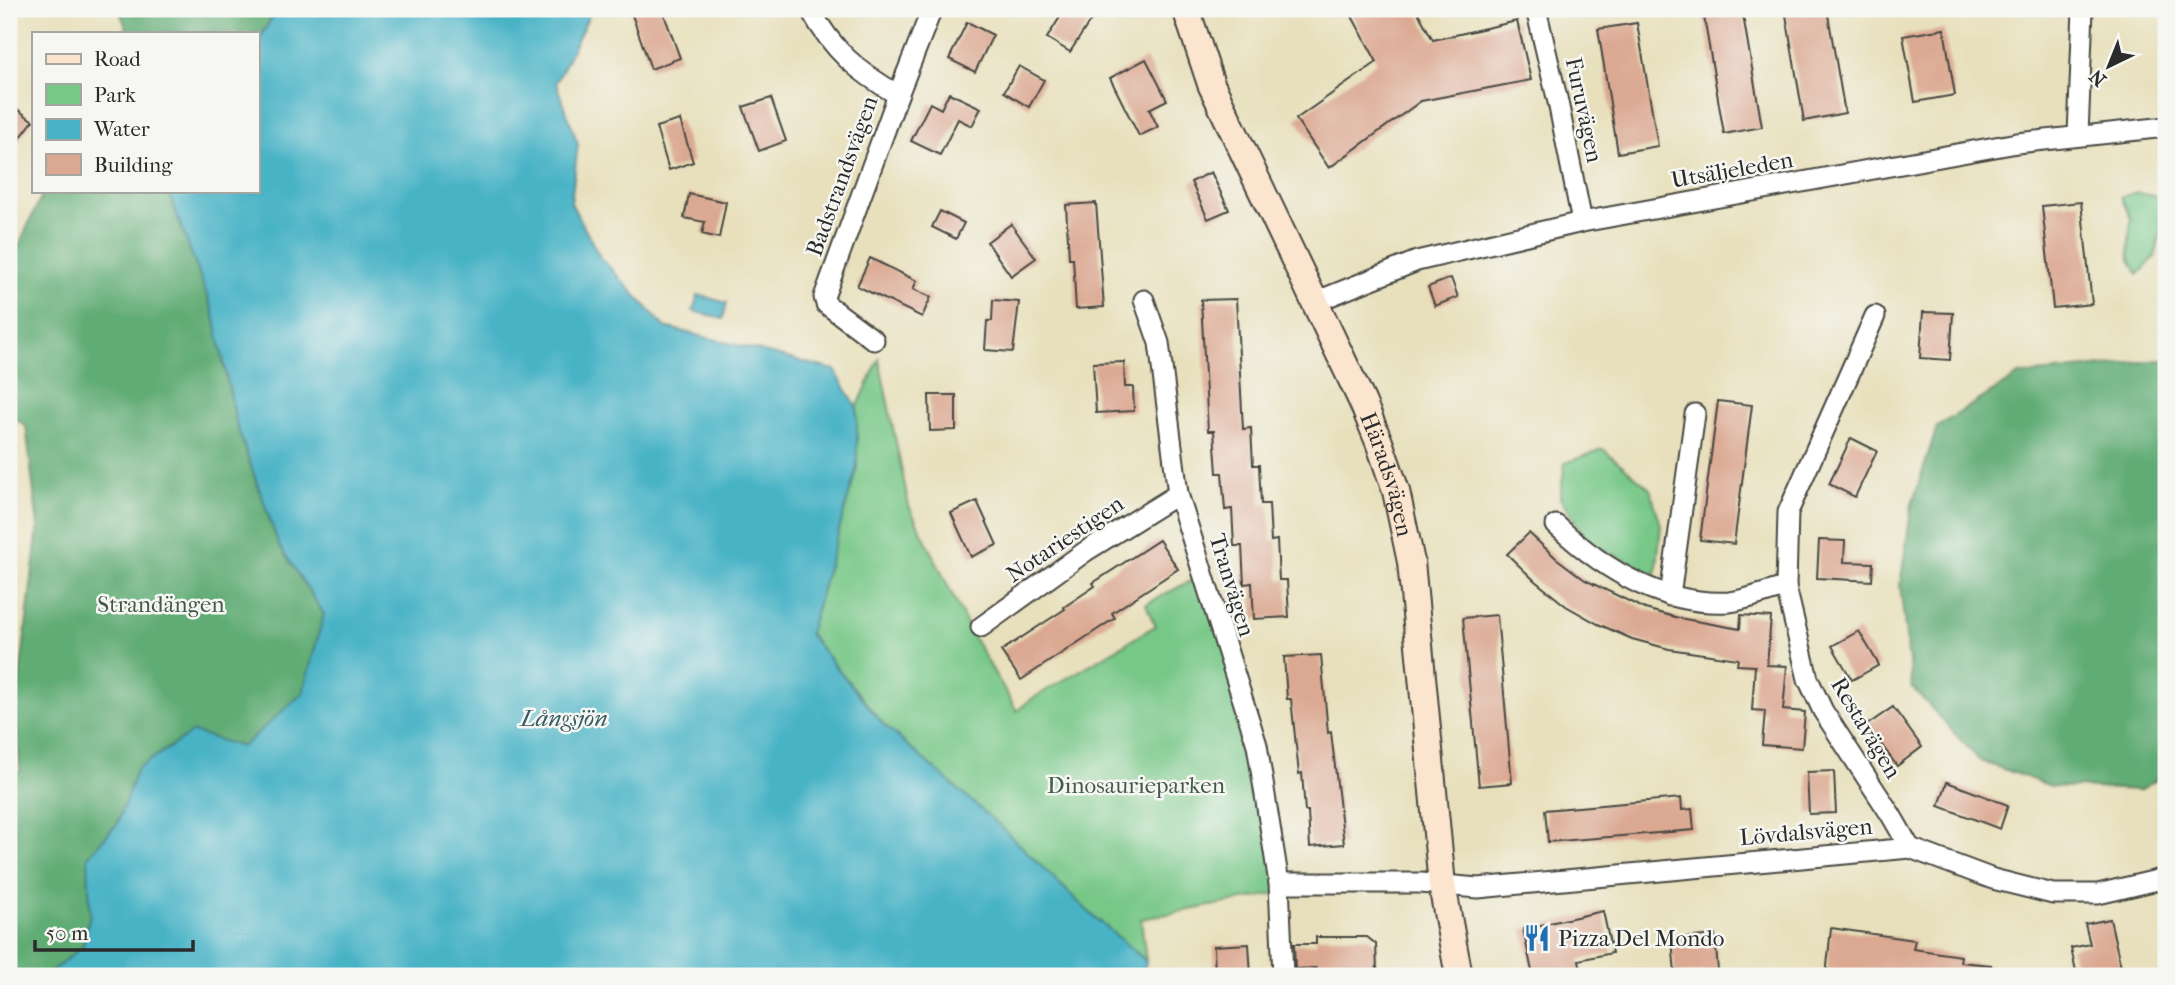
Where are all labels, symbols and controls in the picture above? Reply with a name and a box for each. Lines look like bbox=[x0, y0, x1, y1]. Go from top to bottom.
legend bbox=[32, 32, 259, 192]
north arrow bbox=[2074, 32, 2144, 102]
text: Road bbox=[94, 47, 141, 71]
street label: Furuvägen bbox=[1560, 55, 1608, 166]
text: N bbox=[2085, 64, 2111, 91]
text: Park bbox=[94, 83, 136, 107]
street label: Badstrandsvägen bbox=[801, 92, 884, 260]
text: Water bbox=[93, 117, 150, 141]
street label: Utsäljeleden bbox=[1669, 146, 1796, 194]
text: Building bbox=[94, 153, 173, 177]
street label: Häradsvägen bbox=[1355, 408, 1419, 540]
street label: Notariestigen bbox=[1001, 490, 1129, 588]
street label: Tranvägen bbox=[1204, 530, 1261, 640]
park label: Strandängen bbox=[97, 591, 225, 618]
street label: Restavägen bbox=[1825, 672, 1907, 784]
water label: Långsjön bbox=[518, 704, 608, 732]
park label: Dinosaurieparken bbox=[1047, 772, 1226, 799]
street label: Lövdalsvägen bbox=[1738, 813, 1874, 851]
scale bar bbox=[35, 908, 192, 952]
text: 50 m bbox=[46, 921, 89, 945]
restaurant icon: Pizza Del Mondo bbox=[1522, 923, 1552, 953]
place label: Pizza Del Mondo bbox=[1558, 925, 1724, 952]

